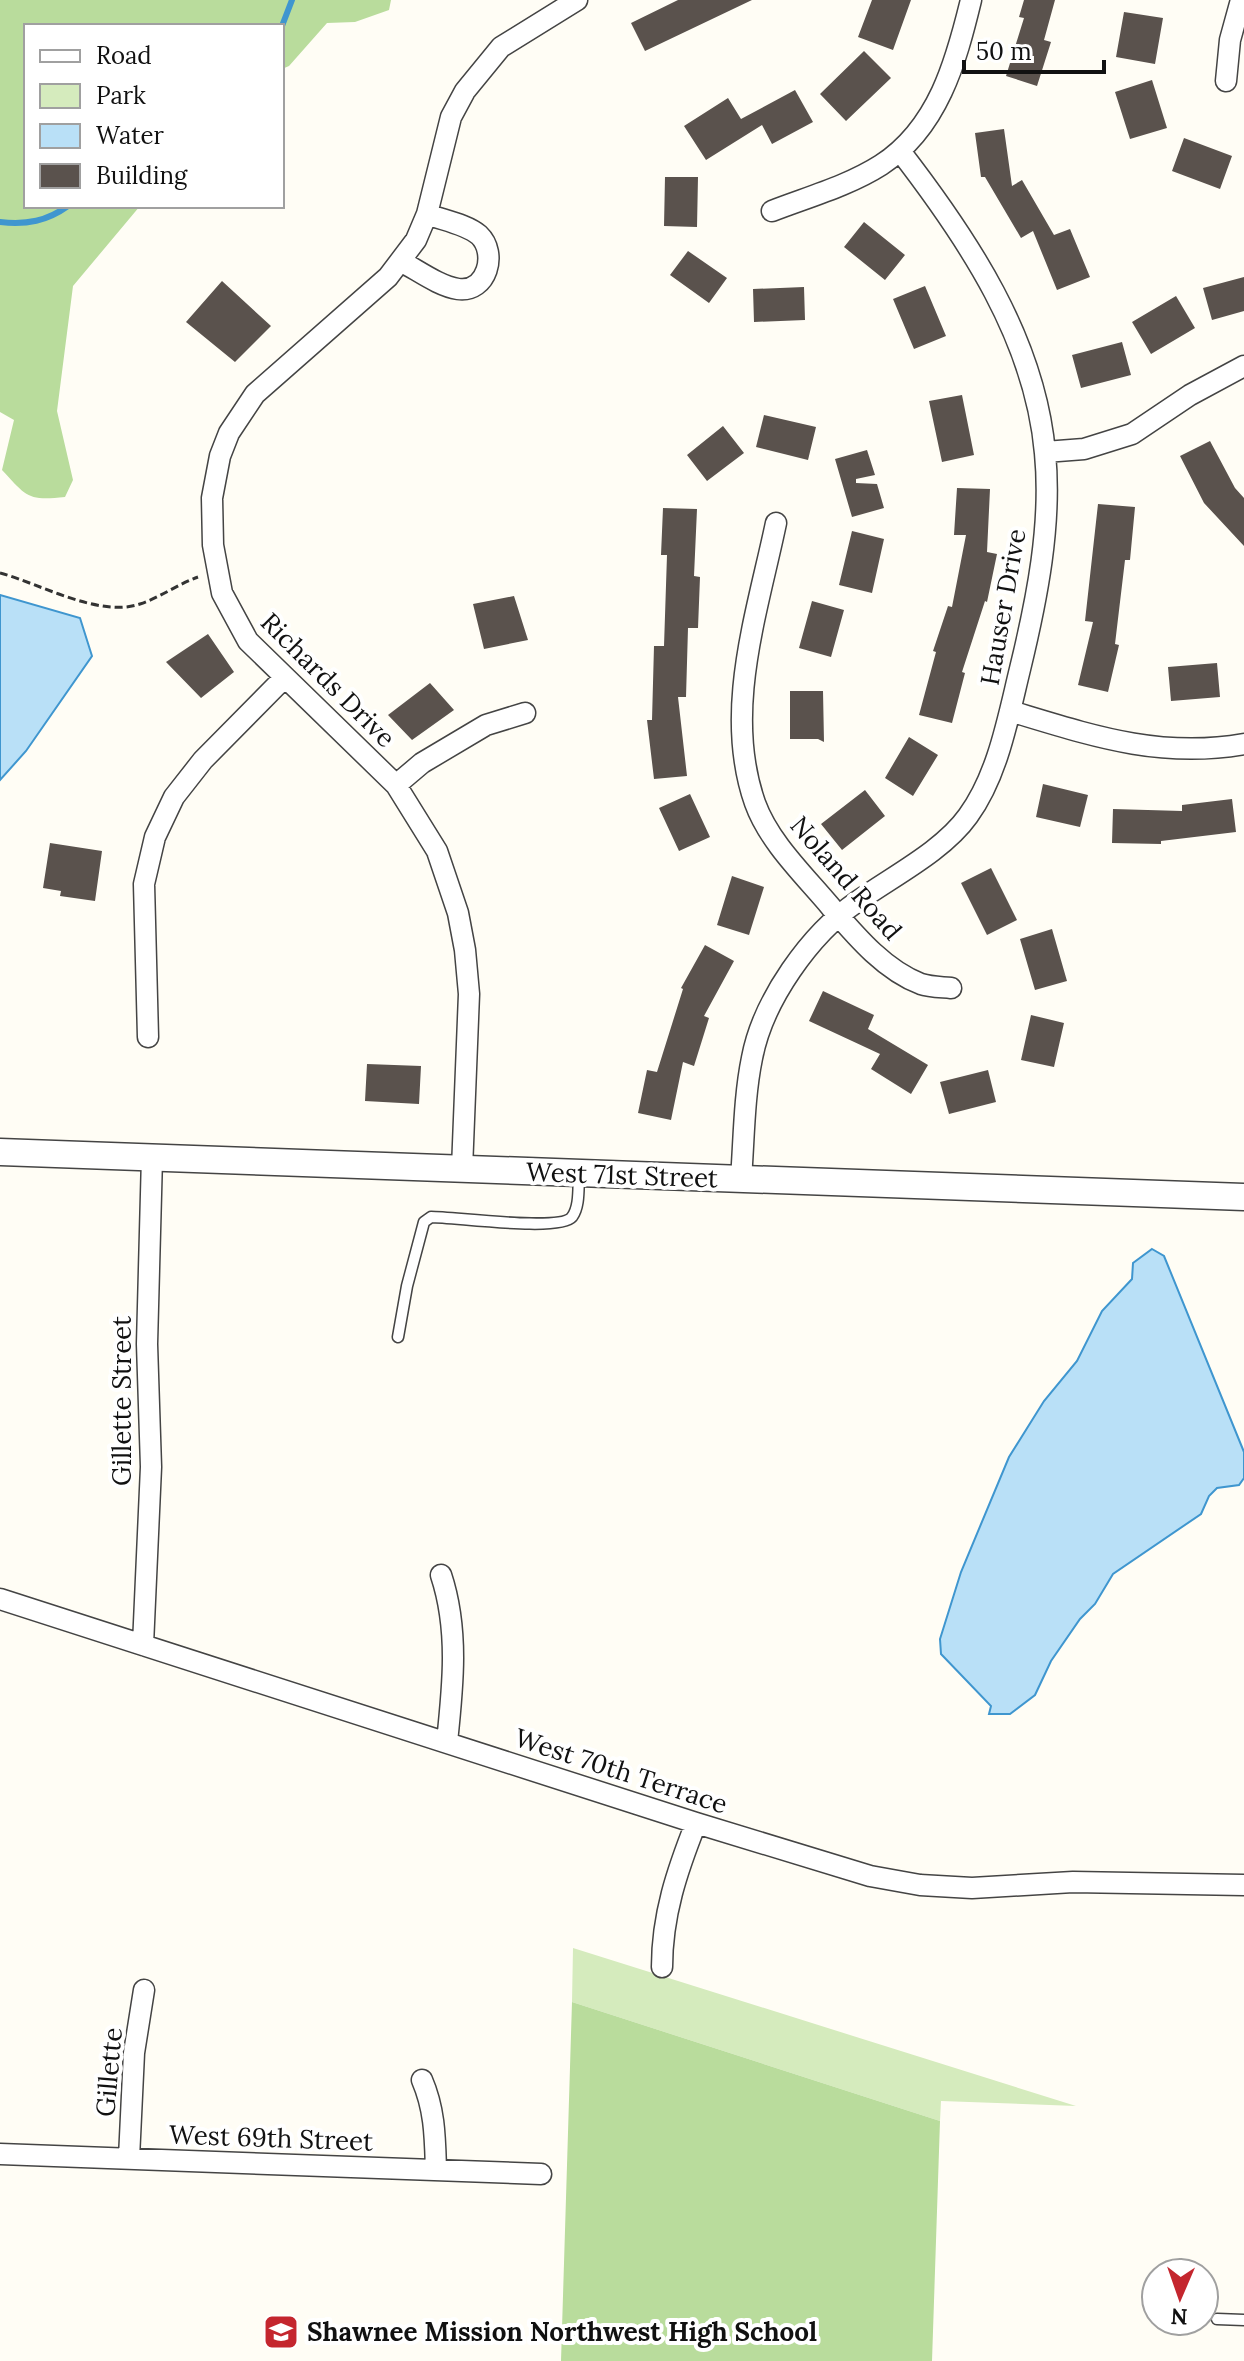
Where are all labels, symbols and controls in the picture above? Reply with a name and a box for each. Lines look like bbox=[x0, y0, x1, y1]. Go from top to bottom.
legend bbox=[24, 24, 284, 208]
scale bar bbox=[964, 24, 1104, 74]
text: 50 m bbox=[976, 36, 1032, 67]
text: Road bbox=[96, 40, 152, 71]
text: Park bbox=[96, 80, 146, 111]
text: Water bbox=[96, 120, 164, 151]
text: Building bbox=[96, 160, 188, 191]
street label: Hauser Drive bbox=[973, 526, 1032, 688]
street label: Richards Drive bbox=[254, 605, 403, 754]
street label: Noland Road bbox=[783, 809, 909, 947]
street label: West 71st Street bbox=[526, 1155, 719, 1194]
street label: Gillette Street bbox=[105, 1316, 138, 1486]
street label: West 70th Terrace bbox=[511, 1721, 732, 1820]
street label: Gillette bbox=[88, 2026, 129, 2118]
street label: West 69th Street bbox=[168, 2117, 374, 2158]
north arrow bbox=[1140, 2257, 1220, 2337]
text: N bbox=[1170, 2303, 1188, 2331]
school or university icon: Shawnee Mission Northwest High School bbox=[262, 2313, 300, 2351]
place label: Shawnee Mission Northwest High School bbox=[307, 2315, 817, 2348]

